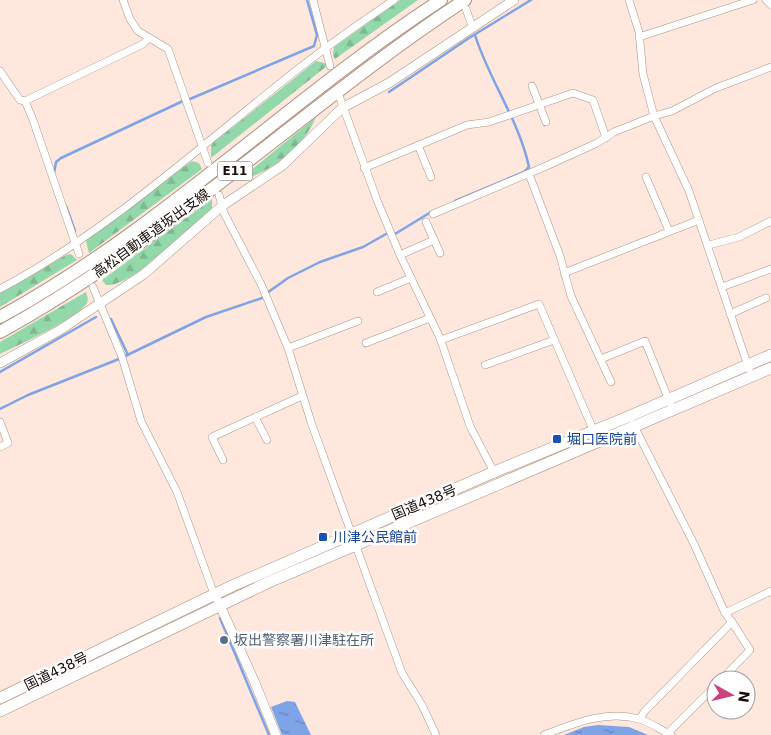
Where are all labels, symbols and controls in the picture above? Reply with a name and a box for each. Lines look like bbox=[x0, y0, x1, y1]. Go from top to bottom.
road number: E11 bbox=[218, 162, 252, 180]
street label: 高松自動車道坂出支線 bbox=[90, 185, 212, 281]
place label: 堀口医院前 bbox=[567, 431, 637, 447]
marker: 堀口医院前 bbox=[551, 433, 563, 445]
street label: 国道438号 bbox=[389, 481, 459, 523]
place label: 川津公民館前 bbox=[333, 529, 417, 545]
marker: 川津公民館前 bbox=[317, 531, 329, 543]
place label: 坂出警察署川津駐在所 bbox=[234, 632, 374, 648]
marker: 坂出警察署川津駐在所 bbox=[218, 634, 230, 646]
street label: 国道438号 bbox=[22, 649, 90, 693]
north arrow bbox=[706, 670, 756, 720]
text: N bbox=[735, 690, 753, 704]

